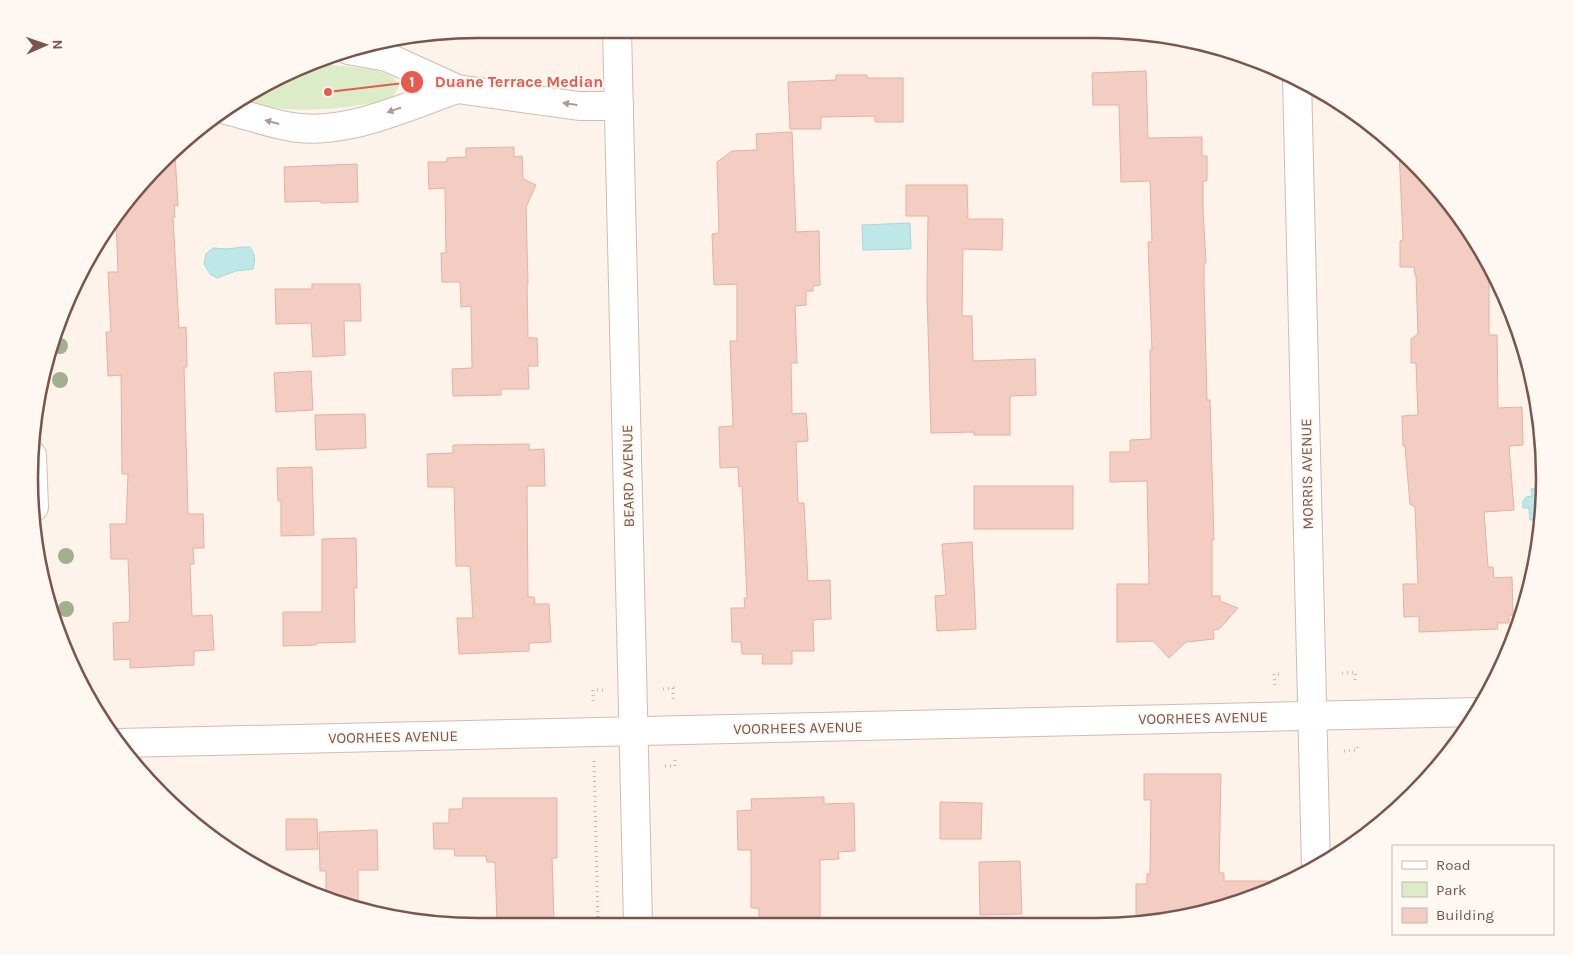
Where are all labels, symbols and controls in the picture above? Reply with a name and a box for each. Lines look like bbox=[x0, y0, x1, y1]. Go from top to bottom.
north arrow bbox=[20, 20, 70, 70]
text: N bbox=[49, 39, 66, 50]
callout: Duane Terrace Median bbox=[400, 66, 613, 97]
text: Duane Terrace Median bbox=[435, 72, 603, 91]
text: 1 bbox=[409, 73, 415, 91]
one-way arrow bbox=[562, 100, 578, 108]
one-way arrow bbox=[387, 107, 402, 115]
one-way arrow bbox=[264, 118, 279, 126]
street label: MORRIS AVENUE bbox=[1297, 418, 1317, 530]
street label: BEARD AVENUE bbox=[618, 425, 638, 527]
street label: VOORHEES AVENUE bbox=[1138, 708, 1268, 728]
street label: VOORHEES AVENUE bbox=[733, 718, 863, 738]
street label: VOORHEES AVENUE bbox=[328, 727, 458, 747]
legend bbox=[1392, 845, 1554, 935]
text: Road bbox=[1436, 856, 1471, 874]
text: Park bbox=[1436, 881, 1466, 899]
text: Building bbox=[1436, 906, 1494, 924]

